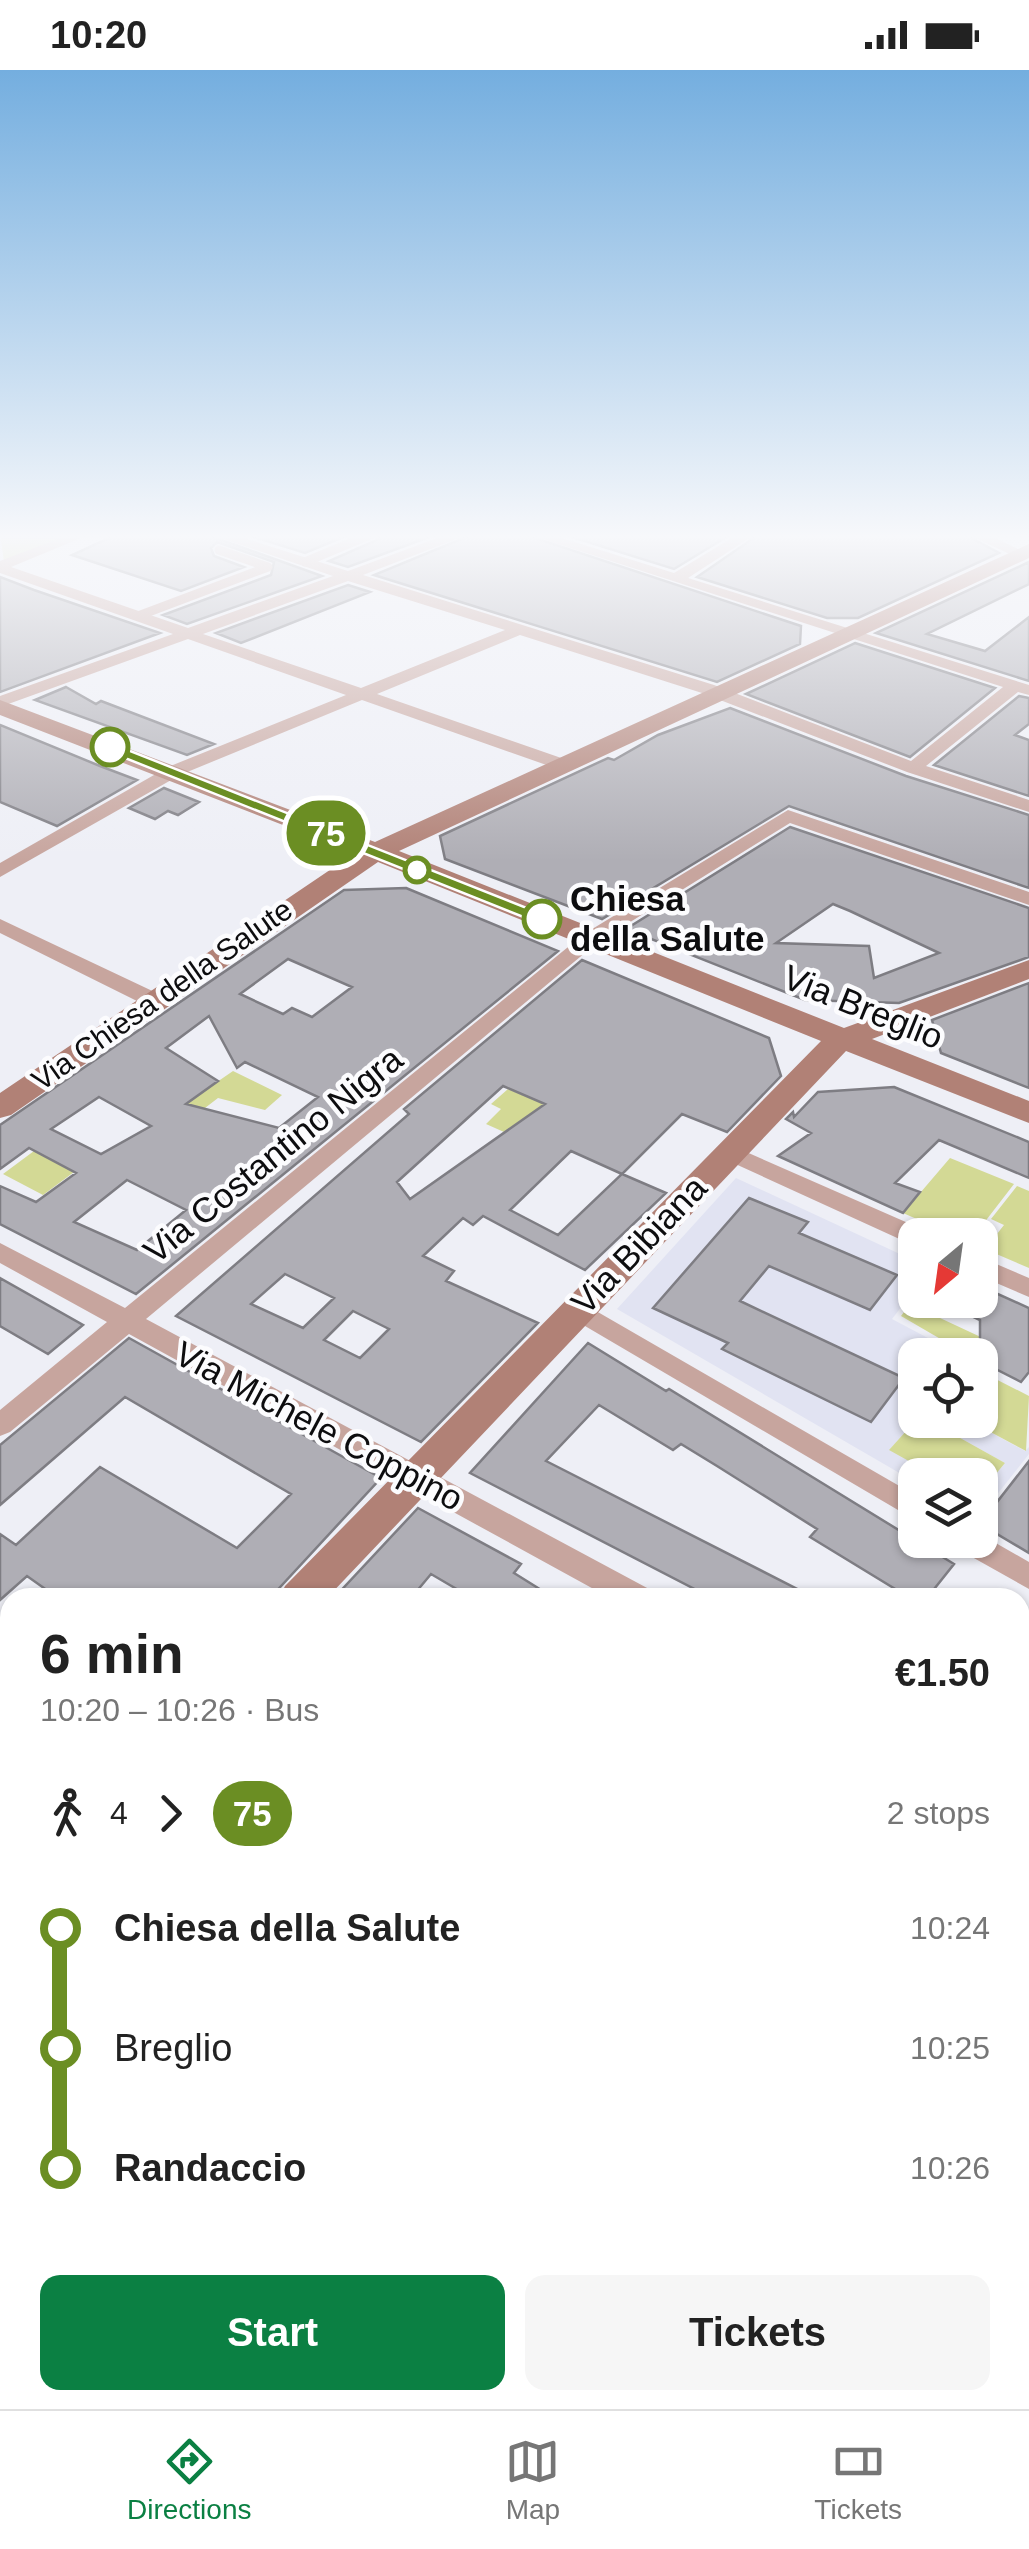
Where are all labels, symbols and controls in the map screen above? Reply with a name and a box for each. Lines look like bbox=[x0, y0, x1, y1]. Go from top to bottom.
text: 10:20 bbox=[50, 14, 147, 56]
unlabelled marker bbox=[91, 728, 129, 766]
line badge: 75 bbox=[281, 800, 371, 866]
text: 75 bbox=[307, 814, 345, 853]
unlabelled marker bbox=[404, 857, 430, 883]
place label: Chiesa della Salute bbox=[570, 879, 765, 958]
street label: Via Chiesa della Salute bbox=[25, 892, 298, 1097]
marker: Chiesa della Salute bbox=[523, 900, 561, 938]
street label: Via Breglio bbox=[778, 957, 949, 1056]
street label: Via Costantino Nigra bbox=[136, 1038, 410, 1271]
street label: Via Bibiana bbox=[563, 1167, 714, 1322]
north arrow bbox=[898, 1218, 998, 1318]
map controls bbox=[898, 1218, 998, 1558]
street label: Via Michele Coppino bbox=[169, 1333, 470, 1518]
button: locate bbox=[898, 1338, 998, 1438]
button: layers bbox=[898, 1458, 998, 1558]
text: 6 min bbox=[40, 1623, 184, 1685]
text: €1.50 bbox=[895, 1652, 990, 1694]
text: 10:20 – 10:26 · Bus bbox=[40, 1692, 319, 1728]
icon: walk bbox=[40, 1786, 95, 1841]
icon: forward bbox=[143, 1786, 198, 1841]
text: 75 bbox=[233, 1794, 272, 1833]
text: 4 bbox=[110, 1795, 128, 1831]
text: 2 stops bbox=[887, 1795, 990, 1831]
text: Chiesa della Salute bbox=[114, 1907, 460, 1949]
text: 10:24 bbox=[910, 1910, 990, 1946]
text: Breglio bbox=[114, 2027, 232, 2069]
text: 10:25 bbox=[910, 2030, 990, 2066]
text: Randaccio bbox=[114, 2147, 306, 2189]
text: 10:26 bbox=[910, 2150, 990, 2186]
button: Start bbox=[40, 2275, 505, 2390]
button: Tickets bbox=[525, 2275, 990, 2390]
tab: Directions bbox=[127, 2434, 251, 2526]
tab: Map bbox=[505, 2434, 560, 2526]
tab: Tickets bbox=[814, 2434, 902, 2526]

